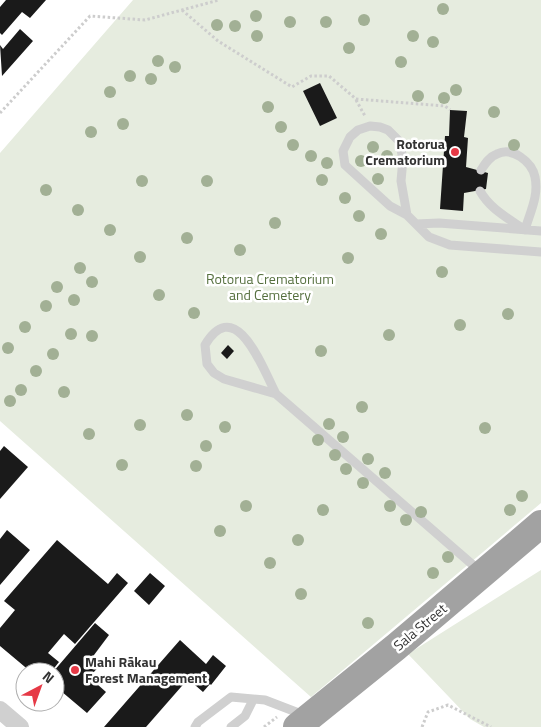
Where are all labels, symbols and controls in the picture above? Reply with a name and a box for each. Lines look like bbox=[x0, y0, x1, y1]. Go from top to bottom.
place label: Rotorua Crematorium bbox=[365, 133, 445, 170]
marker: Rotorua Crematorium bbox=[449, 146, 461, 158]
park label: Rotorua Crematorium and Cemetery bbox=[206, 268, 334, 305]
street label: Sala Street bbox=[388, 598, 451, 655]
place label: Mahi Rākau Forest Management bbox=[85, 651, 207, 688]
north arrow bbox=[15, 662, 65, 712]
marker: Mahi Rākau Forest Management bbox=[69, 664, 81, 676]
text: N bbox=[38, 666, 59, 688]

